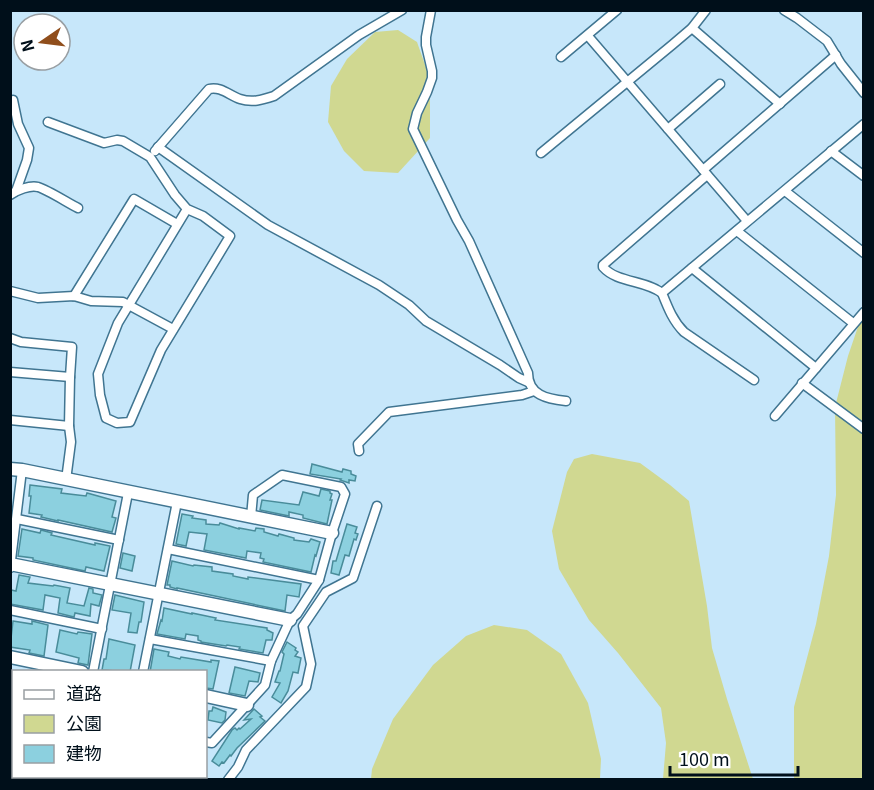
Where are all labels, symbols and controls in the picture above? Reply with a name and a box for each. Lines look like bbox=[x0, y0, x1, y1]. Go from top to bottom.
north arrow bbox=[12, 12, 72, 72]
text: N bbox=[13, 37, 40, 55]
legend bbox=[12, 670, 207, 778]
text: 道路 bbox=[66, 679, 102, 705]
text: 公園 bbox=[66, 709, 102, 735]
text: 建物 bbox=[66, 739, 102, 765]
scale bar bbox=[670, 739, 798, 777]
text: 100 m bbox=[679, 745, 730, 771]

